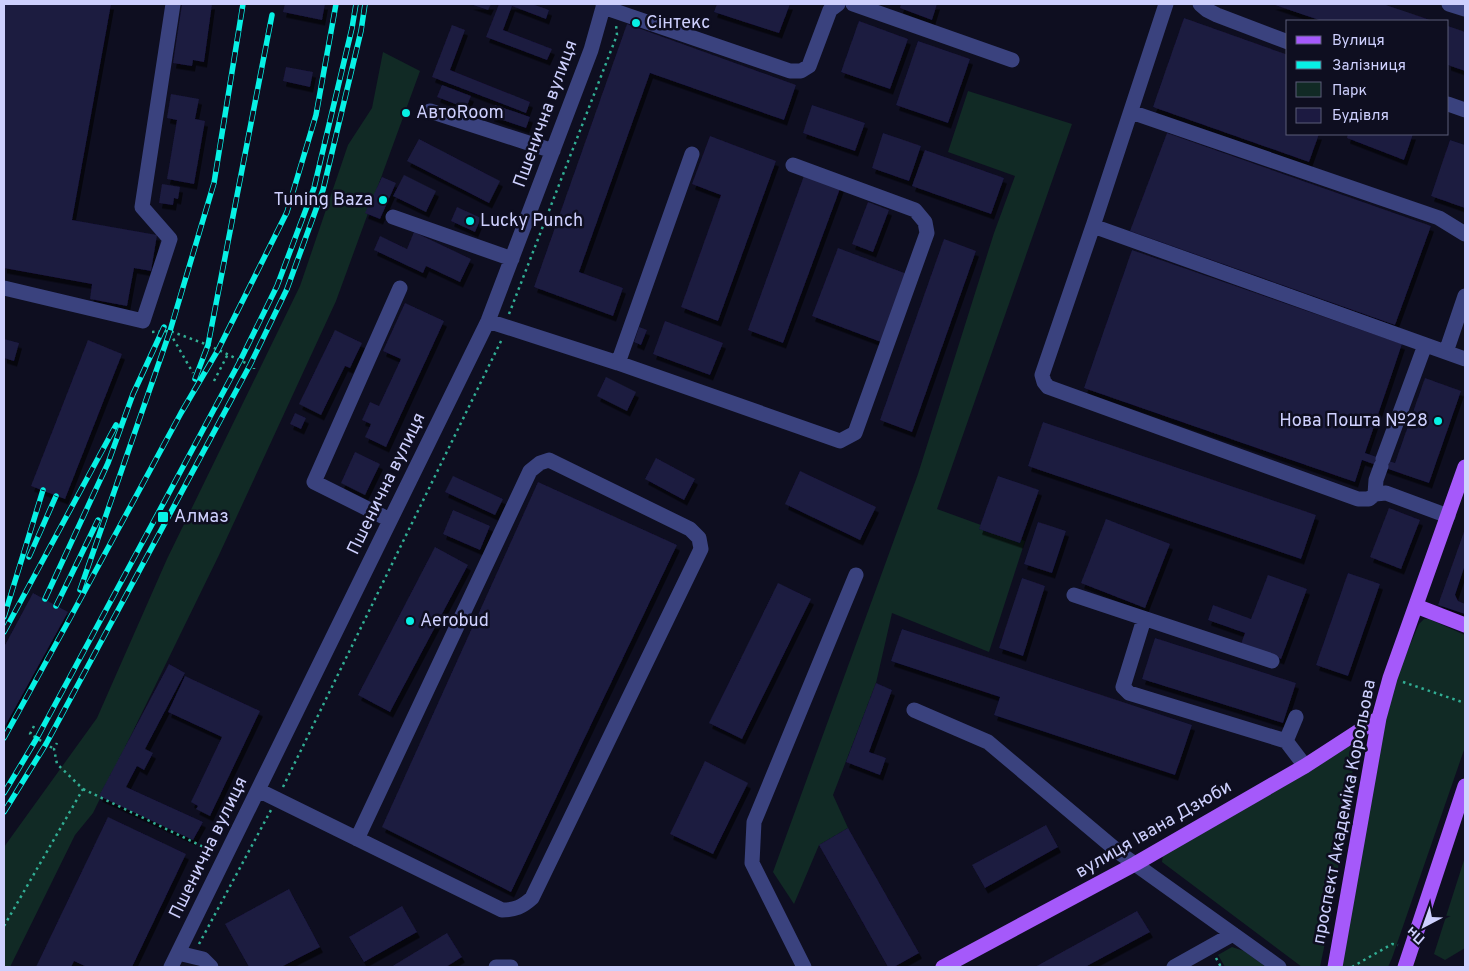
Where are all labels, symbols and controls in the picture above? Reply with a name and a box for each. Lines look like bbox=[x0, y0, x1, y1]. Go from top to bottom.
place label: Сінтекс bbox=[646, 12, 710, 35]
marker: Сінтекс bbox=[630, 17, 642, 29]
legend bbox=[1286, 20, 1449, 135]
text: Вулиця bbox=[1332, 32, 1385, 51]
street label: Пшенична вулиця bbox=[509, 37, 583, 191]
text: Залізниця bbox=[1332, 57, 1406, 76]
text: Парк bbox=[1332, 82, 1367, 101]
place label: АвтоRoom bbox=[416, 102, 504, 125]
marker: АвтоRoom bbox=[400, 107, 412, 119]
text: Будівля bbox=[1332, 107, 1389, 126]
place label: Tuning Baza bbox=[273, 189, 373, 212]
marker: Tuning Baza bbox=[377, 194, 389, 206]
place label: Lucky Punch bbox=[480, 210, 583, 233]
marker: Lucky Punch bbox=[464, 215, 476, 227]
street label: Пшенична вулиця bbox=[343, 409, 431, 559]
place label: Нова Пошта №28 bbox=[1279, 410, 1428, 433]
marker: Нова Пошта №28 bbox=[1432, 415, 1444, 427]
place label: Алмаз bbox=[174, 506, 229, 529]
marker: Алмаз bbox=[156, 510, 170, 524]
place label: Aerobud bbox=[420, 610, 489, 633]
marker: Aerobud bbox=[404, 615, 416, 627]
street label: проспект Академіка Корольова bbox=[1308, 678, 1382, 946]
street label: Пшенична вулиця bbox=[165, 773, 253, 923]
street label: вулиця Івана Дзюби bbox=[1072, 776, 1236, 884]
north arrow bbox=[1399, 901, 1449, 951]
text: Пн bbox=[1404, 922, 1429, 947]

